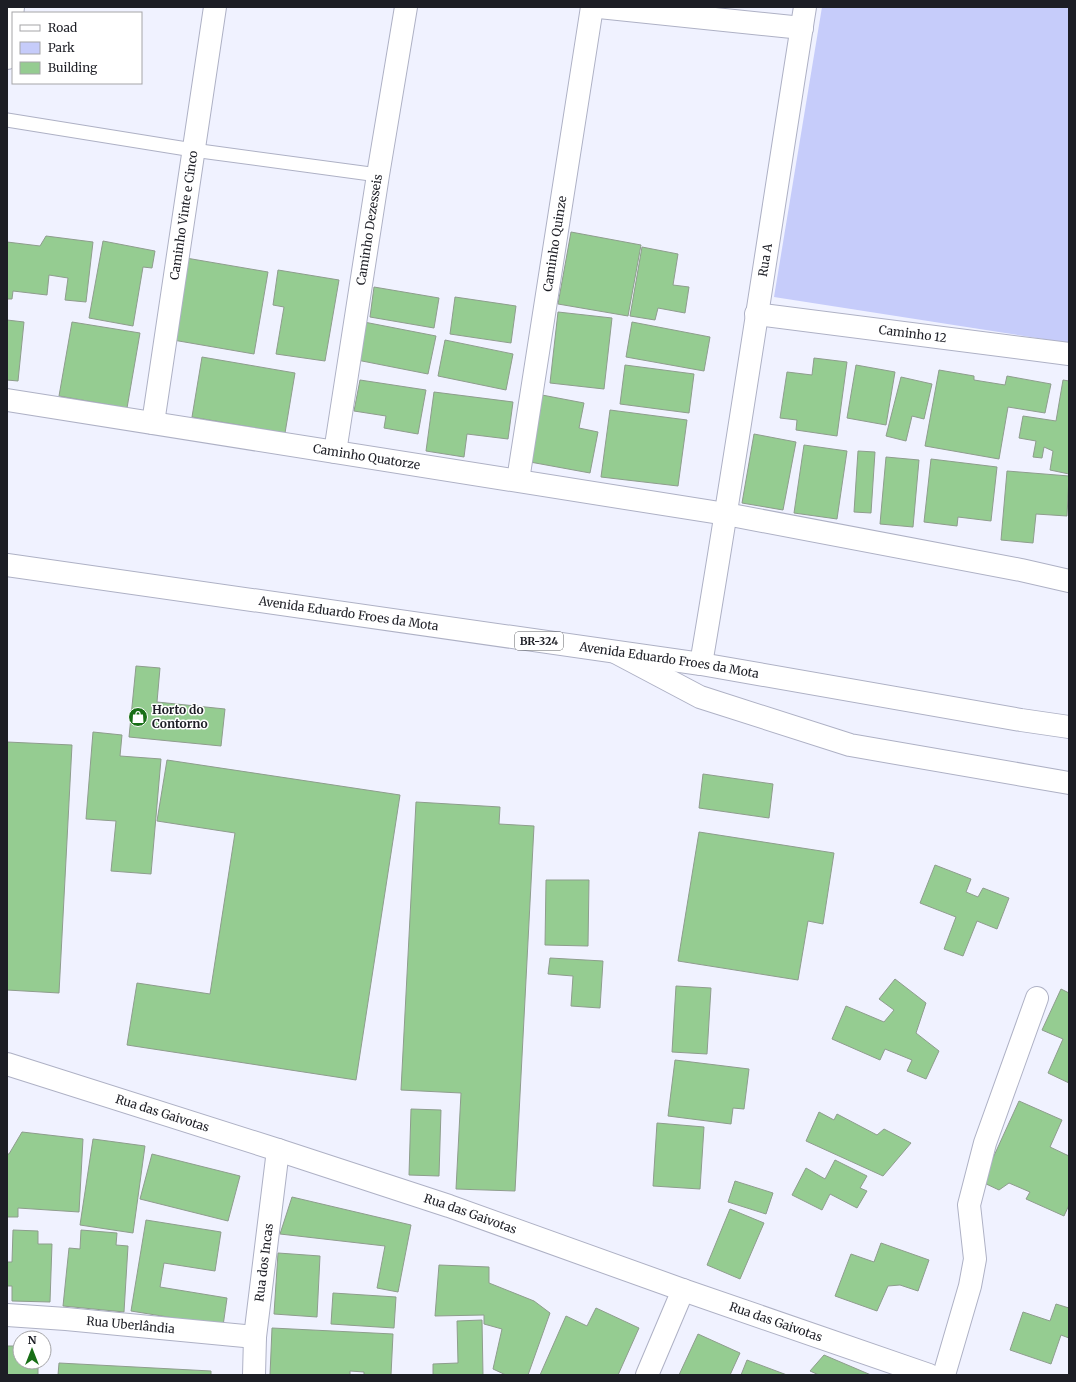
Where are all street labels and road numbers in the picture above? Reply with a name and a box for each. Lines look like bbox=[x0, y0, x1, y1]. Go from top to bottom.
street label: Caminho Vinte e Cinco bbox=[166, 149, 201, 281]
street label: Caminho Dezesseis bbox=[353, 173, 385, 286]
street label: Caminho Quinze bbox=[540, 195, 569, 293]
street label: Rua A bbox=[755, 242, 775, 278]
street label: Caminho 12 bbox=[878, 322, 948, 345]
street label: Caminho Quatorze bbox=[312, 441, 421, 472]
street label: Avenida Eduardo Froes da Mota bbox=[257, 593, 440, 634]
road number: BR-324 bbox=[515, 632, 563, 650]
street label: Avenida Eduardo Froes da Mota bbox=[577, 639, 761, 681]
street label: Rua das Gaivotas bbox=[114, 1091, 211, 1135]
street label: Rua das Gaivotas bbox=[422, 1190, 519, 1237]
street label: Rua dos Incas bbox=[251, 1222, 276, 1303]
street label: Rua das Gaivotas bbox=[727, 1299, 824, 1345]
street label: Rua Uberlândia bbox=[86, 1313, 176, 1336]

